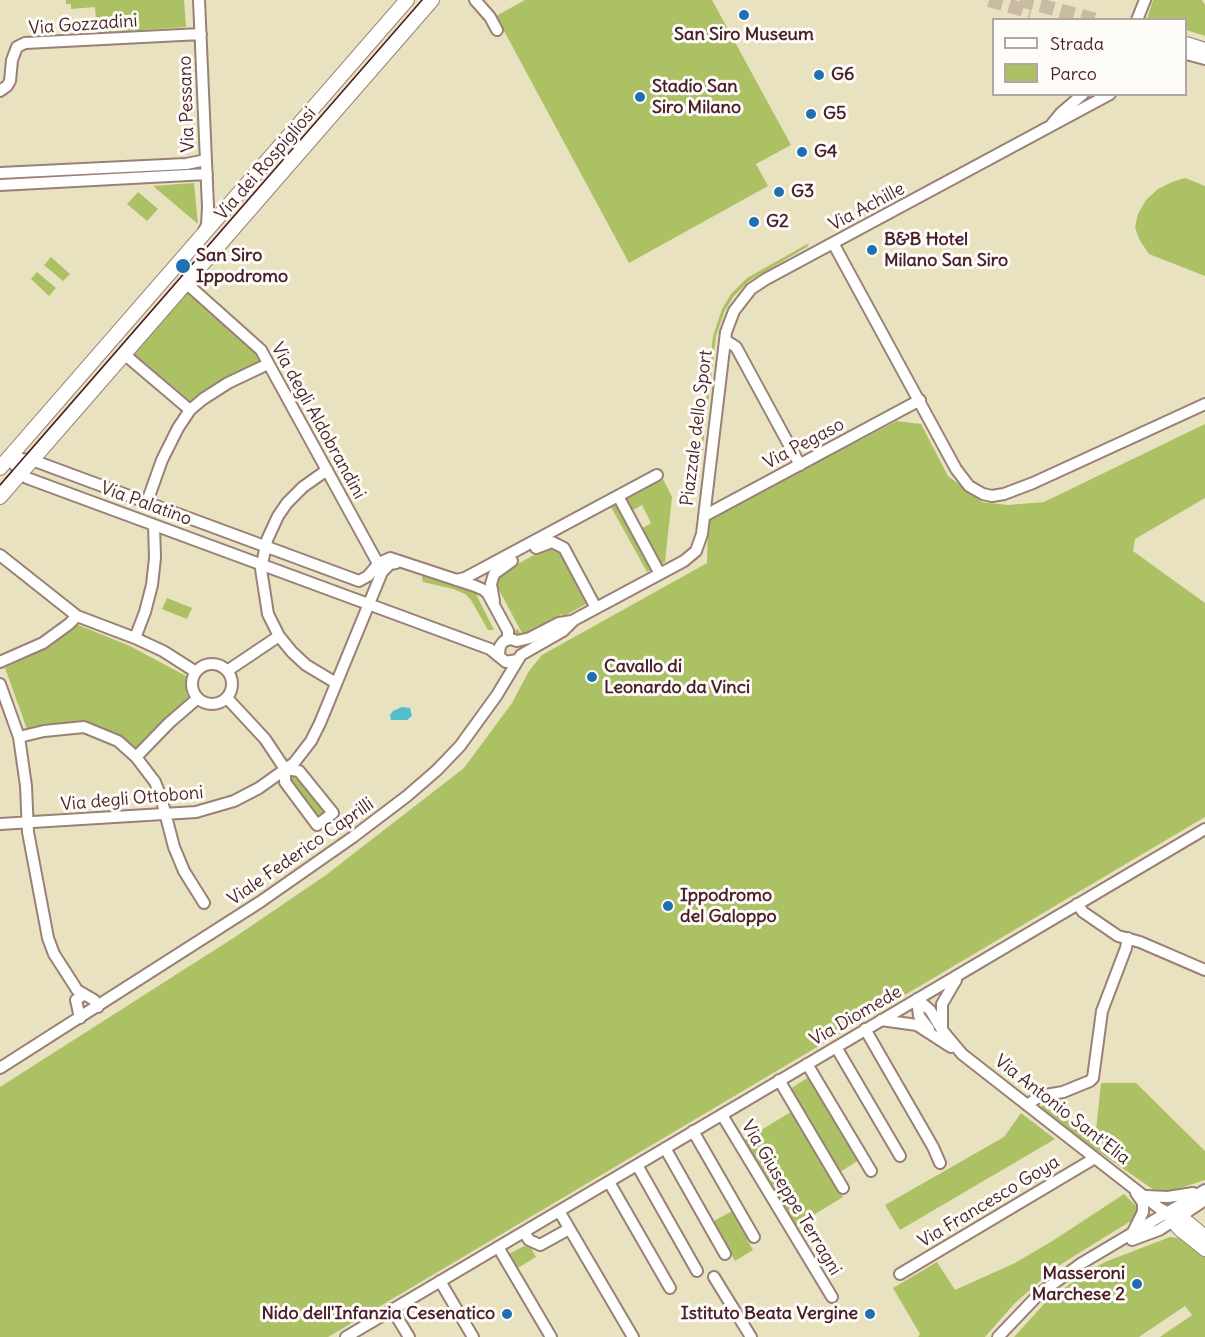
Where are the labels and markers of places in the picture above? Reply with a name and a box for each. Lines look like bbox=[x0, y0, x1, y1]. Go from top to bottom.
marker: San Siro Museum bbox=[737, 8, 751, 22]
place label: San Siro Museum bbox=[674, 24, 814, 46]
place label: G6 bbox=[831, 64, 854, 86]
marker: G6 bbox=[812, 68, 826, 82]
place label: Stadio San Siro Milano bbox=[652, 76, 741, 118]
marker: Stadio San Siro Milano bbox=[633, 90, 647, 104]
place label: G5 bbox=[823, 103, 846, 125]
marker: G5 bbox=[804, 107, 818, 121]
place label: G4 bbox=[814, 141, 837, 163]
marker: G4 bbox=[795, 145, 809, 159]
place label: G3 bbox=[791, 181, 814, 203]
marker: G3 bbox=[772, 185, 786, 199]
place label: G2 bbox=[766, 211, 789, 233]
marker: G2 bbox=[747, 215, 761, 229]
place label: B&B Hotel Milano San Siro bbox=[884, 229, 1008, 272]
marker: B&B Hotel Milano San Siro bbox=[865, 243, 879, 257]
place label: San Siro Ippodromo bbox=[196, 245, 288, 288]
marker: San Siro Ippodromo bbox=[174, 257, 192, 275]
place label: Cavallo di Leonardo da Vinci bbox=[604, 656, 750, 698]
marker: Cavallo di Leonardo da Vinci bbox=[585, 670, 599, 684]
place label: Ippodromo del Galoppo bbox=[680, 885, 777, 928]
marker: Ippodromo del Galoppo bbox=[661, 899, 675, 913]
place label: Masseroni Marchese 2 bbox=[1032, 1263, 1125, 1306]
marker: Masseroni Marchese 2 bbox=[1130, 1277, 1144, 1291]
place label: Nido dell'Infanzia Cesenatico bbox=[261, 1303, 495, 1325]
place label: Istituto Beata Vergine bbox=[681, 1303, 858, 1325]
marker: Nido dell'Infanzia Cesenatico bbox=[500, 1307, 514, 1321]
marker: Istituto Beata Vergine bbox=[863, 1307, 877, 1321]

